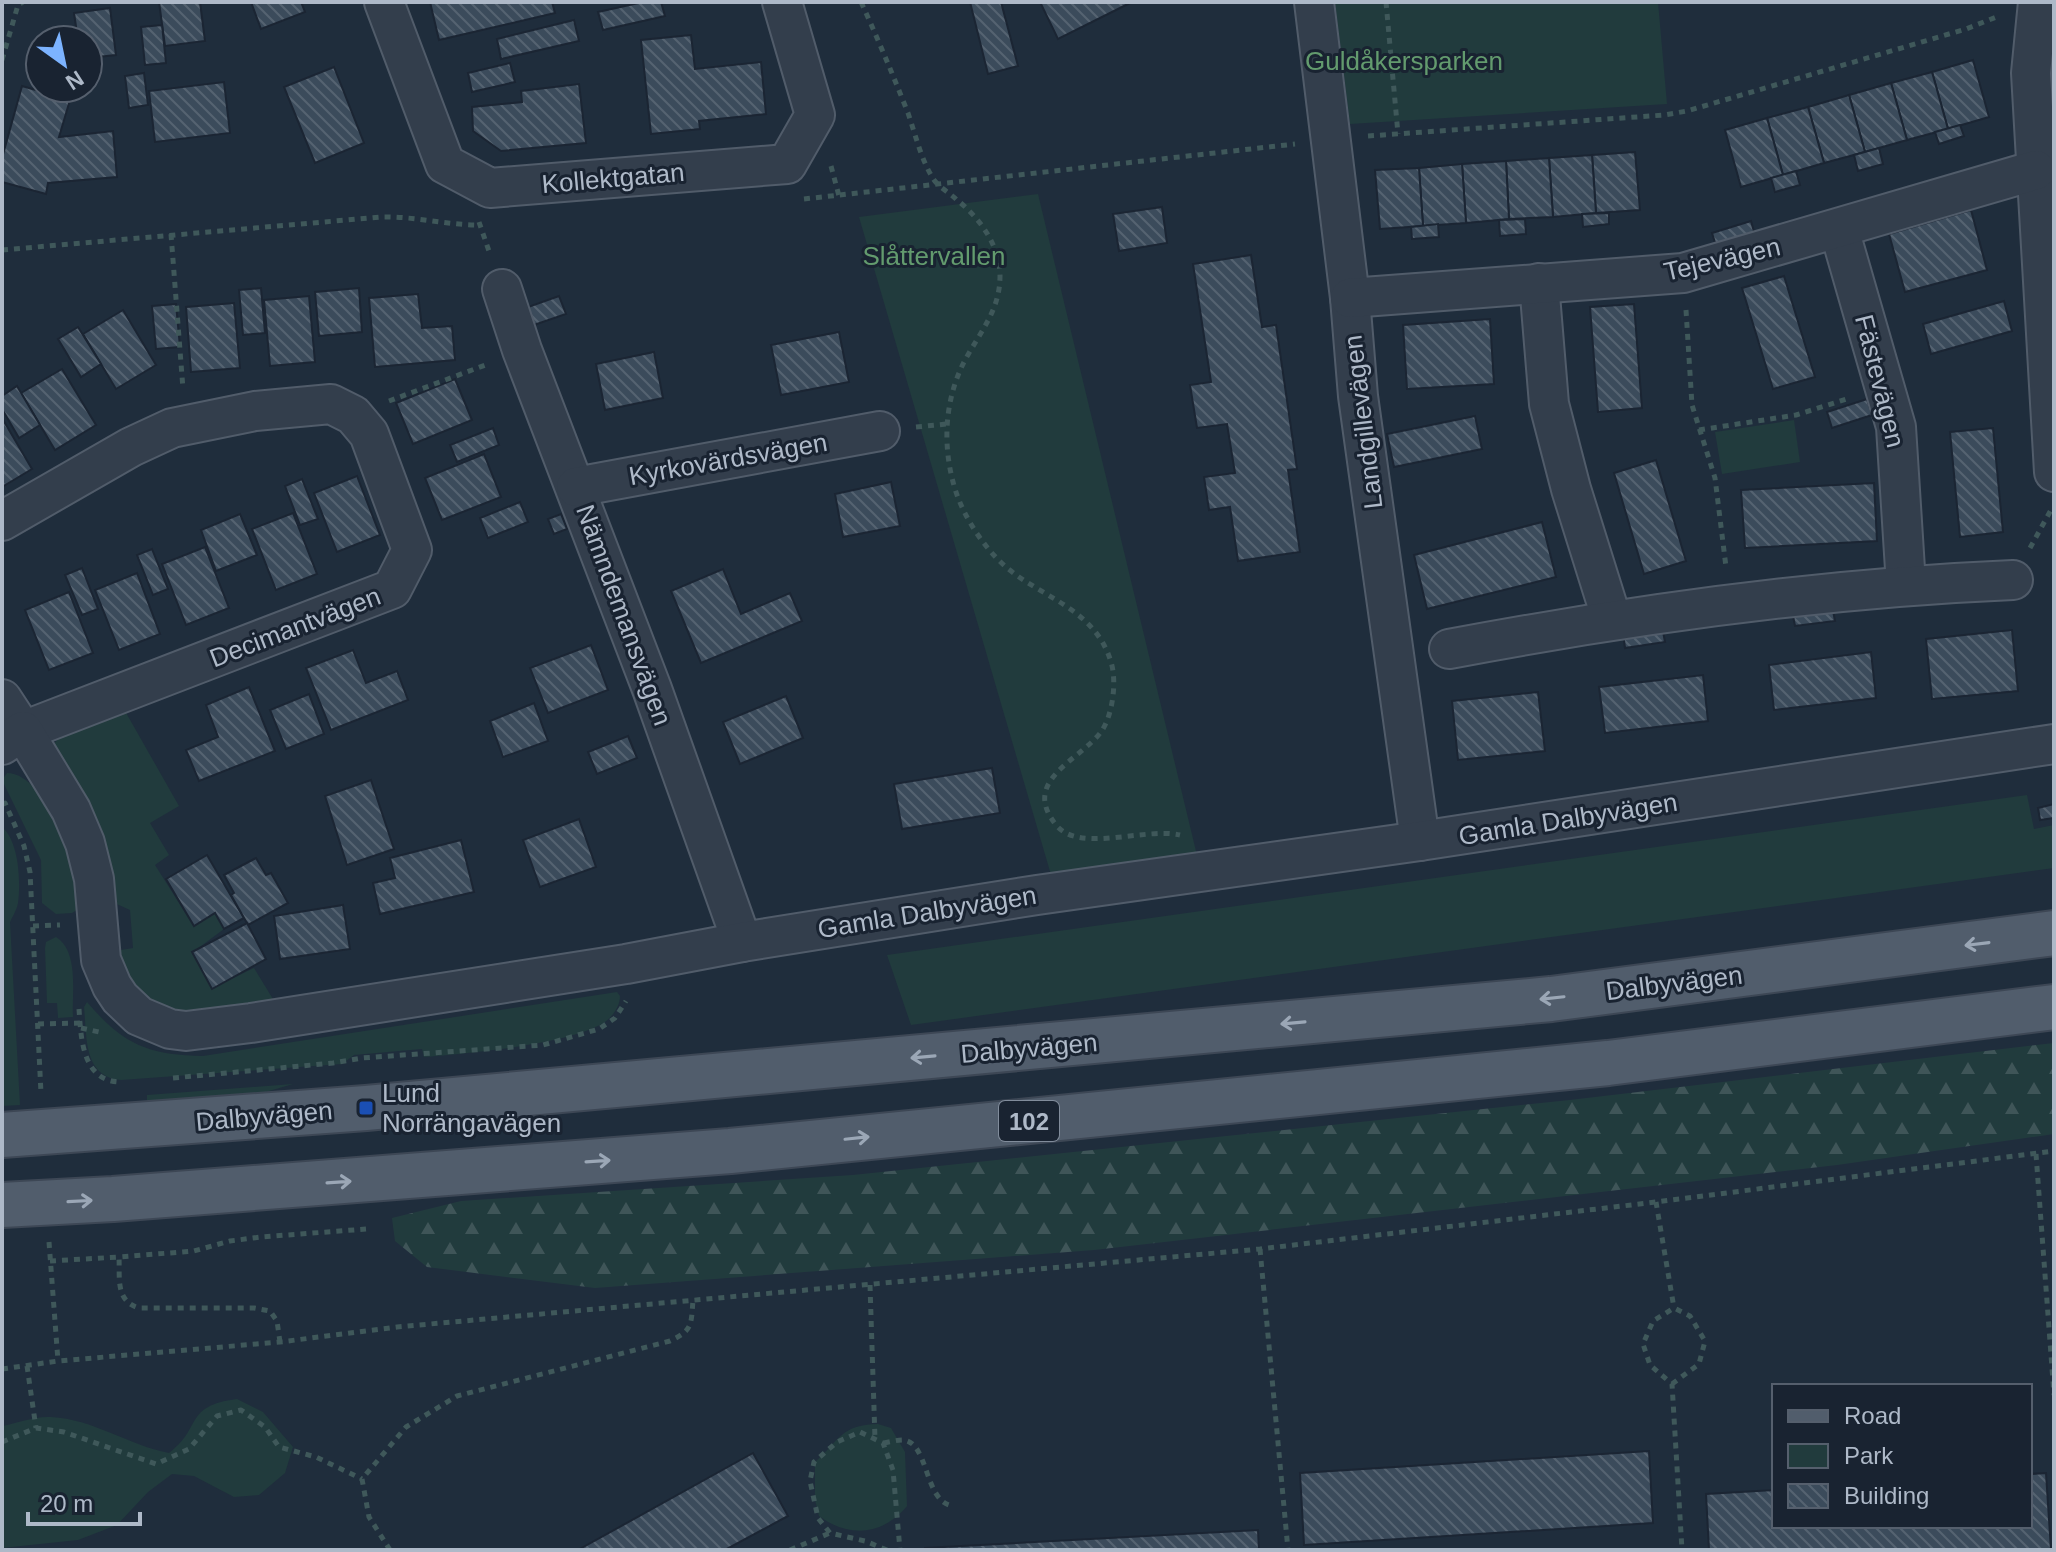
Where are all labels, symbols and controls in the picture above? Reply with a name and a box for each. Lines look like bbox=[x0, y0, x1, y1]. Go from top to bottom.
north arrow bbox=[24, 24, 104, 104]
park label: Guldåkersparken bbox=[1305, 46, 1503, 76]
text: N bbox=[61, 66, 88, 95]
street label: Kollektgatan bbox=[540, 157, 686, 199]
street label: Tejevägen bbox=[1661, 231, 1783, 287]
park label: Slåttervallen bbox=[862, 241, 1006, 271]
street label: Fästevägen bbox=[1849, 311, 1911, 451]
street label: Landgillevägen bbox=[1337, 333, 1389, 511]
street label: Kyrkovärdsvägen bbox=[626, 427, 830, 491]
street label: Nämndemansvägen bbox=[570, 501, 678, 729]
street label: Decimantvägen bbox=[205, 581, 385, 673]
street label: Gamla Dalbyvägen bbox=[1456, 787, 1680, 851]
street label: Gamla Dalbyvägen bbox=[815, 880, 1039, 944]
one-way arrow bbox=[1964, 936, 1991, 951]
street label: Dalbyvägen bbox=[1604, 960, 1744, 1006]
one-way arrow bbox=[1539, 991, 1566, 1006]
one-way arrow bbox=[1280, 1016, 1307, 1031]
street label: Dalbyvägen bbox=[959, 1027, 1099, 1069]
one-way arrow bbox=[910, 1050, 937, 1065]
place label: Lund Norrängavägen bbox=[382, 1078, 561, 1138]
street label: Dalbyvägen bbox=[194, 1095, 334, 1137]
marker: Lund Norrängavägen bbox=[357, 1099, 375, 1117]
road number: 102 bbox=[999, 1101, 1059, 1141]
one-way arrow bbox=[843, 1131, 870, 1146]
one-way arrow bbox=[584, 1153, 611, 1168]
one-way arrow bbox=[325, 1174, 352, 1189]
one-way arrow bbox=[66, 1193, 93, 1208]
legend bbox=[1772, 1384, 2032, 1528]
text: Road bbox=[1844, 1402, 1901, 1429]
text: Park bbox=[1844, 1442, 1894, 1469]
scale bar bbox=[28, 1476, 140, 1526]
text: Building bbox=[1844, 1482, 1929, 1509]
text: 20 m bbox=[40, 1490, 93, 1517]

